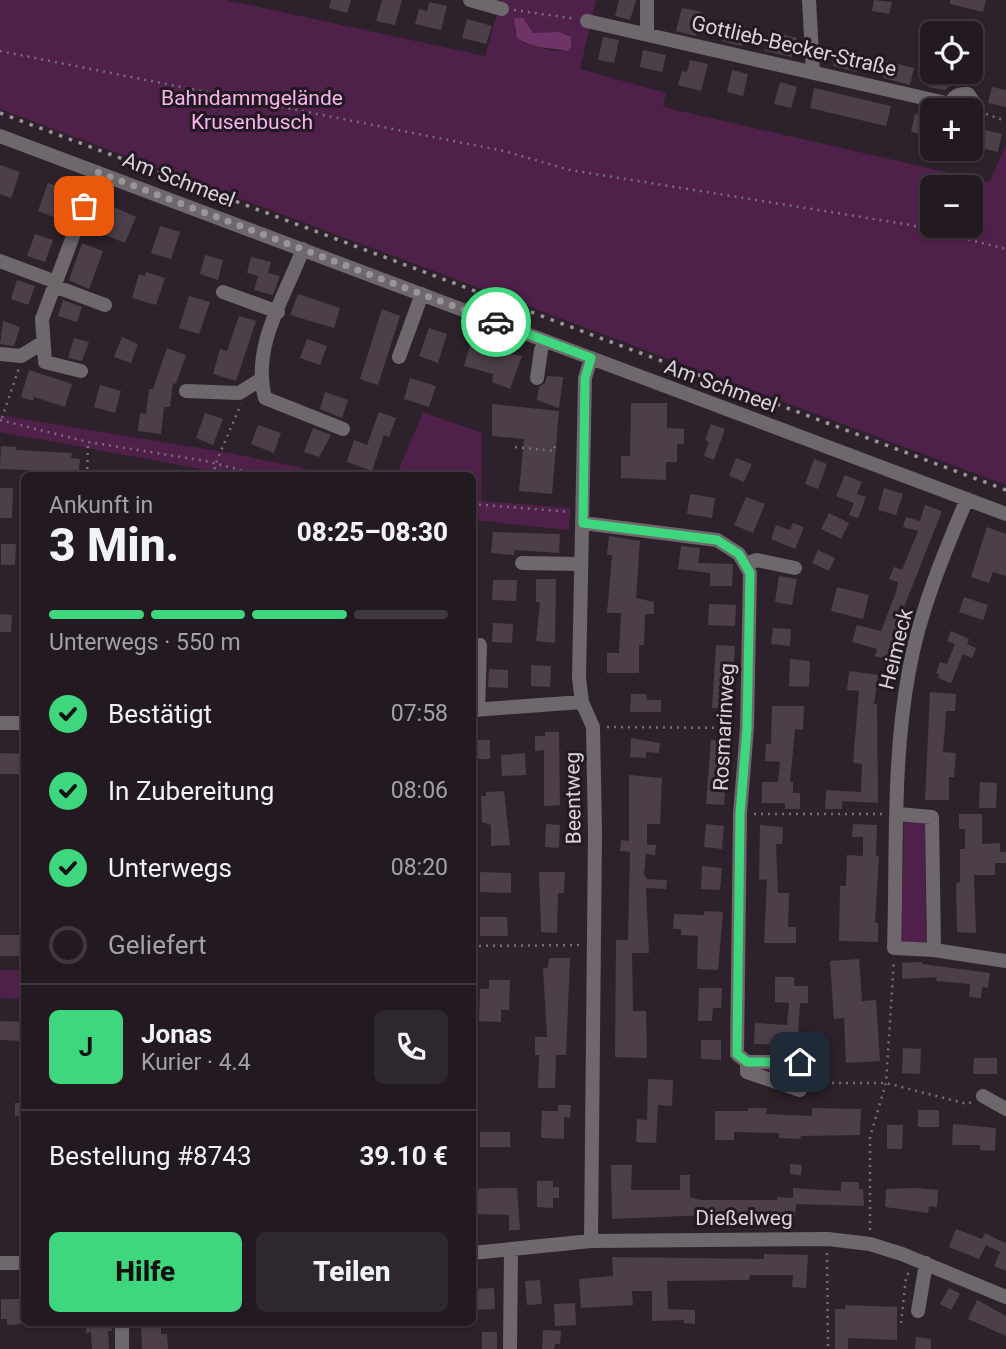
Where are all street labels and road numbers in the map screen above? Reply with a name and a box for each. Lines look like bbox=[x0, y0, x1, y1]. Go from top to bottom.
street label: Gottlieb-Becker-Straße bbox=[689, 11, 899, 81]
street label: Am Schmeel bbox=[120, 148, 238, 212]
street label: Am Schmeel bbox=[661, 355, 781, 417]
street label: Heimeck bbox=[874, 606, 918, 692]
street label: Rosmarinweg bbox=[709, 662, 739, 792]
street label: Beentweg bbox=[560, 752, 586, 844]
street label: Dießelweg bbox=[695, 1206, 793, 1230]

